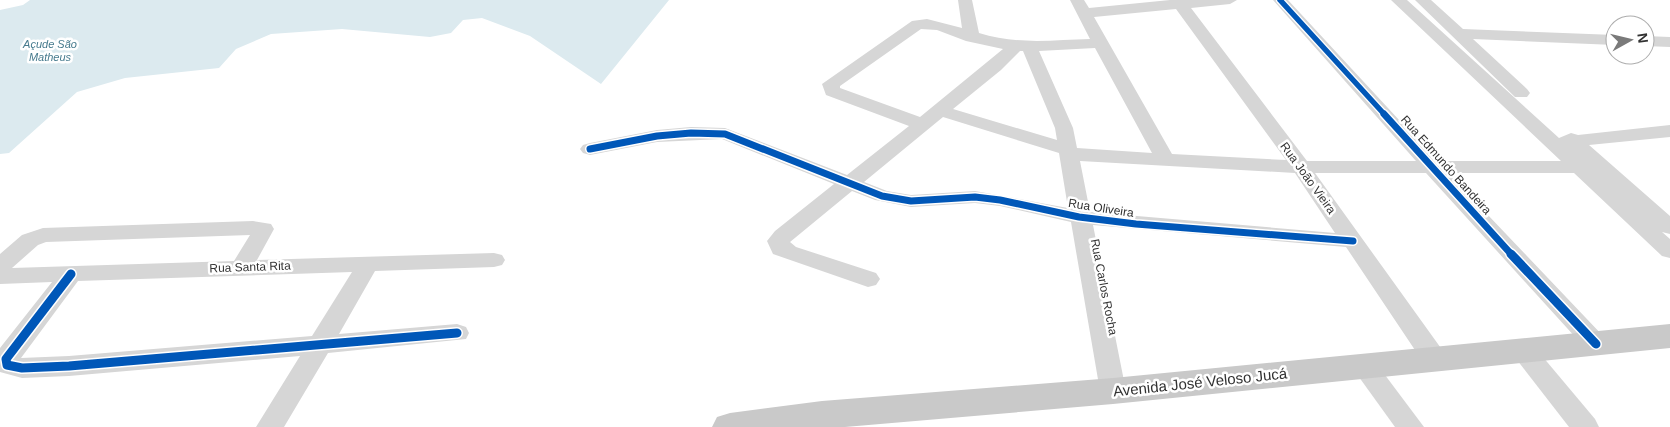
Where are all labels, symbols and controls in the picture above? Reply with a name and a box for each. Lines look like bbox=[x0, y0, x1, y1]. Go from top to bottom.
north arrow bbox=[1605, 15, 1655, 65]
text: N bbox=[1634, 32, 1652, 44]
water label: Açude São Matheus bbox=[22, 38, 77, 63]
street label: Rua Edmundo Bandeira bbox=[1398, 113, 1494, 218]
street label: Rua João Vieira bbox=[1277, 139, 1339, 217]
street label: Rua Oliveira bbox=[1067, 196, 1135, 220]
street label: Rua Carlos Rocha bbox=[1088, 238, 1120, 337]
street label: Rua Santa Rita bbox=[209, 259, 291, 275]
street label: Avenida José Veloso Jucá bbox=[1112, 364, 1288, 400]

